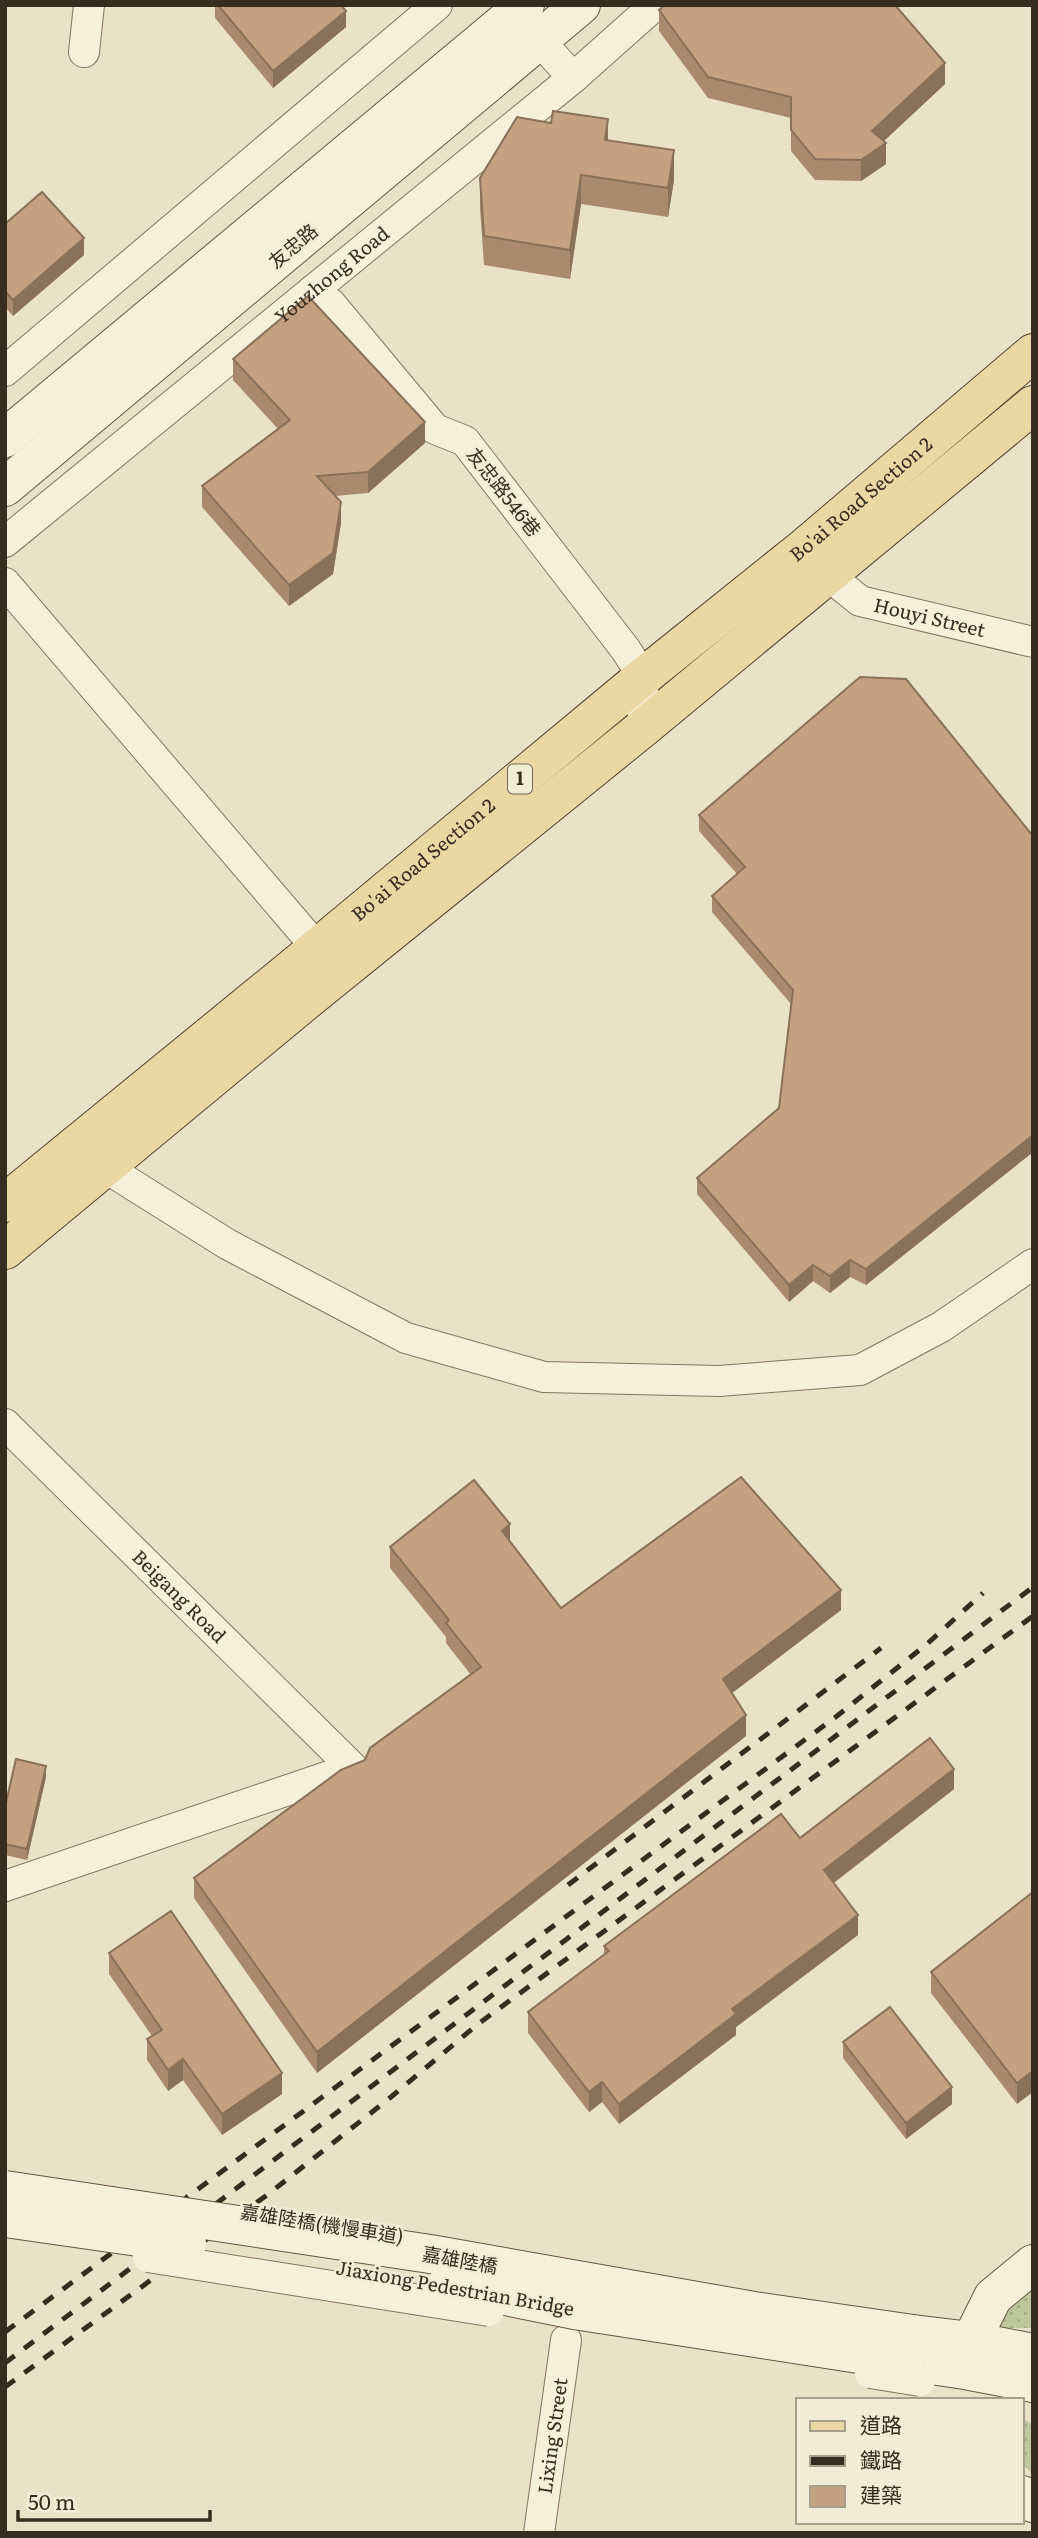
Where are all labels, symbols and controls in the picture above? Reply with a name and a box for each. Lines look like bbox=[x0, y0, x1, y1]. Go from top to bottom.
street label: 友忠路 bbox=[262, 216, 323, 274]
street label: Youzhong Road bbox=[268, 219, 395, 330]
street label: Bo'ai Road Section 2 bbox=[783, 430, 938, 567]
street label: 友忠路546巷 bbox=[461, 441, 549, 542]
street label: Houyi Street bbox=[871, 590, 989, 643]
road number: 1 bbox=[508, 764, 532, 794]
street label: Bo'ai Road Section 2 bbox=[345, 791, 500, 927]
street label: Beigang Road bbox=[127, 1543, 234, 1649]
street label: 嘉雄陸橋(機慢車道) bbox=[239, 2196, 406, 2250]
street label: 嘉雄陸橋 bbox=[420, 2239, 500, 2279]
street label: Jiaxiong Pedestrian Bridge bbox=[334, 2252, 577, 2322]
street label: Lixing Street bbox=[530, 2376, 574, 2496]
legend bbox=[796, 2398, 1024, 2524]
text: 道路 bbox=[860, 2408, 902, 2439]
text: 鐵路 bbox=[860, 2443, 902, 2474]
scale bar bbox=[18, 2478, 210, 2522]
text: 建築 bbox=[860, 2478, 902, 2509]
text: 50 m bbox=[28, 2485, 75, 2516]

